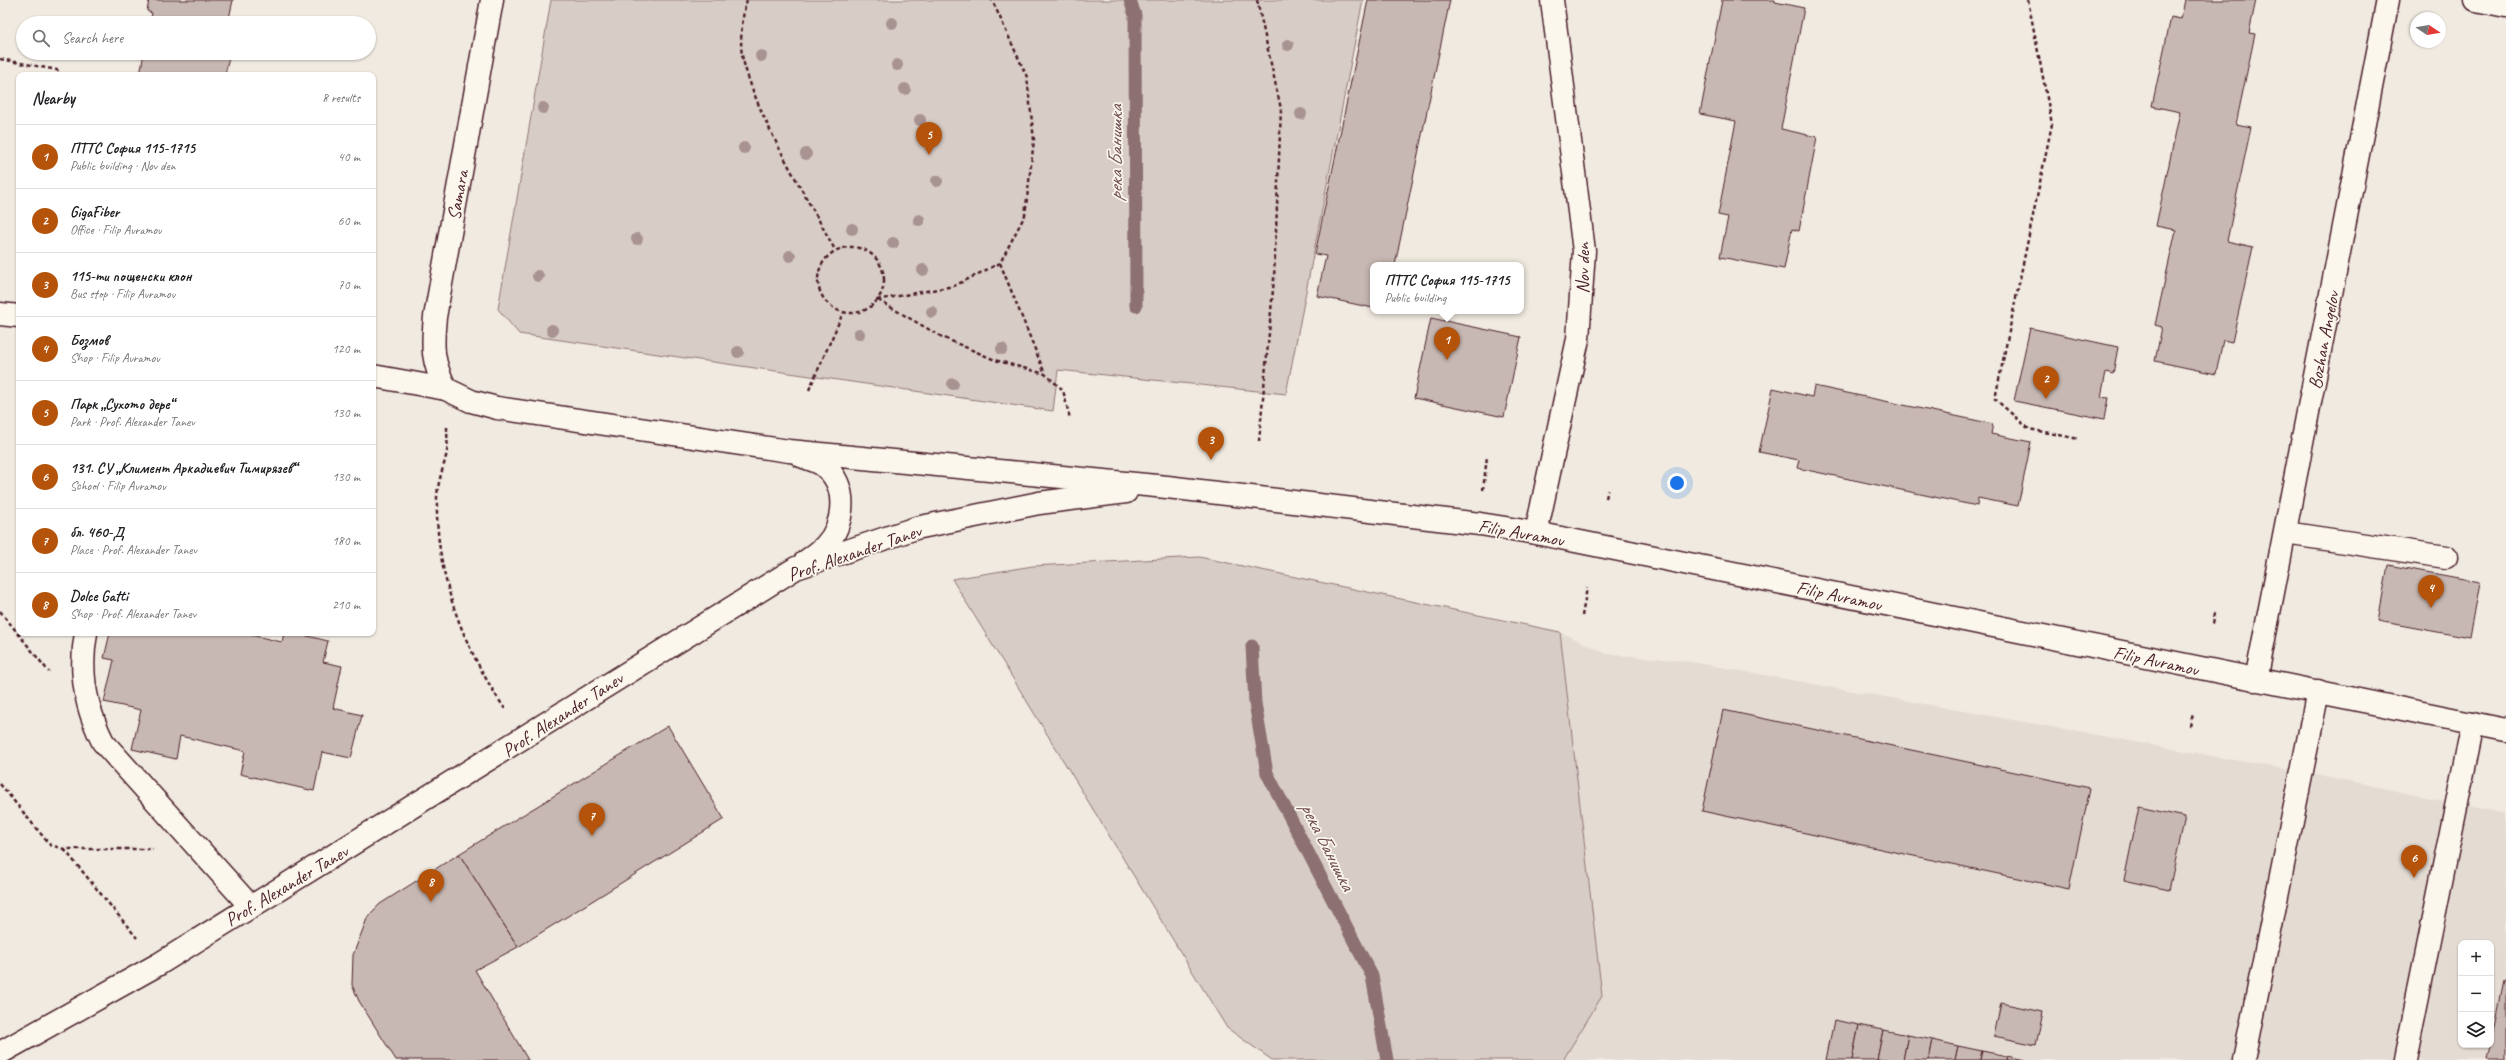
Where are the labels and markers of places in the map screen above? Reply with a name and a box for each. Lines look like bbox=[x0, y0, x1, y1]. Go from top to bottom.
pin: 5 bbox=[916, 122, 942, 155]
pin: 1 bbox=[1434, 327, 1460, 360]
pin: 2 bbox=[2033, 366, 2059, 399]
pin: 3 bbox=[1198, 427, 1224, 460]
pin: 4 bbox=[2418, 575, 2444, 608]
pin: 7 bbox=[579, 803, 605, 836]
pin: 6 bbox=[2401, 845, 2427, 878]
pin: 8 bbox=[418, 869, 444, 902]

